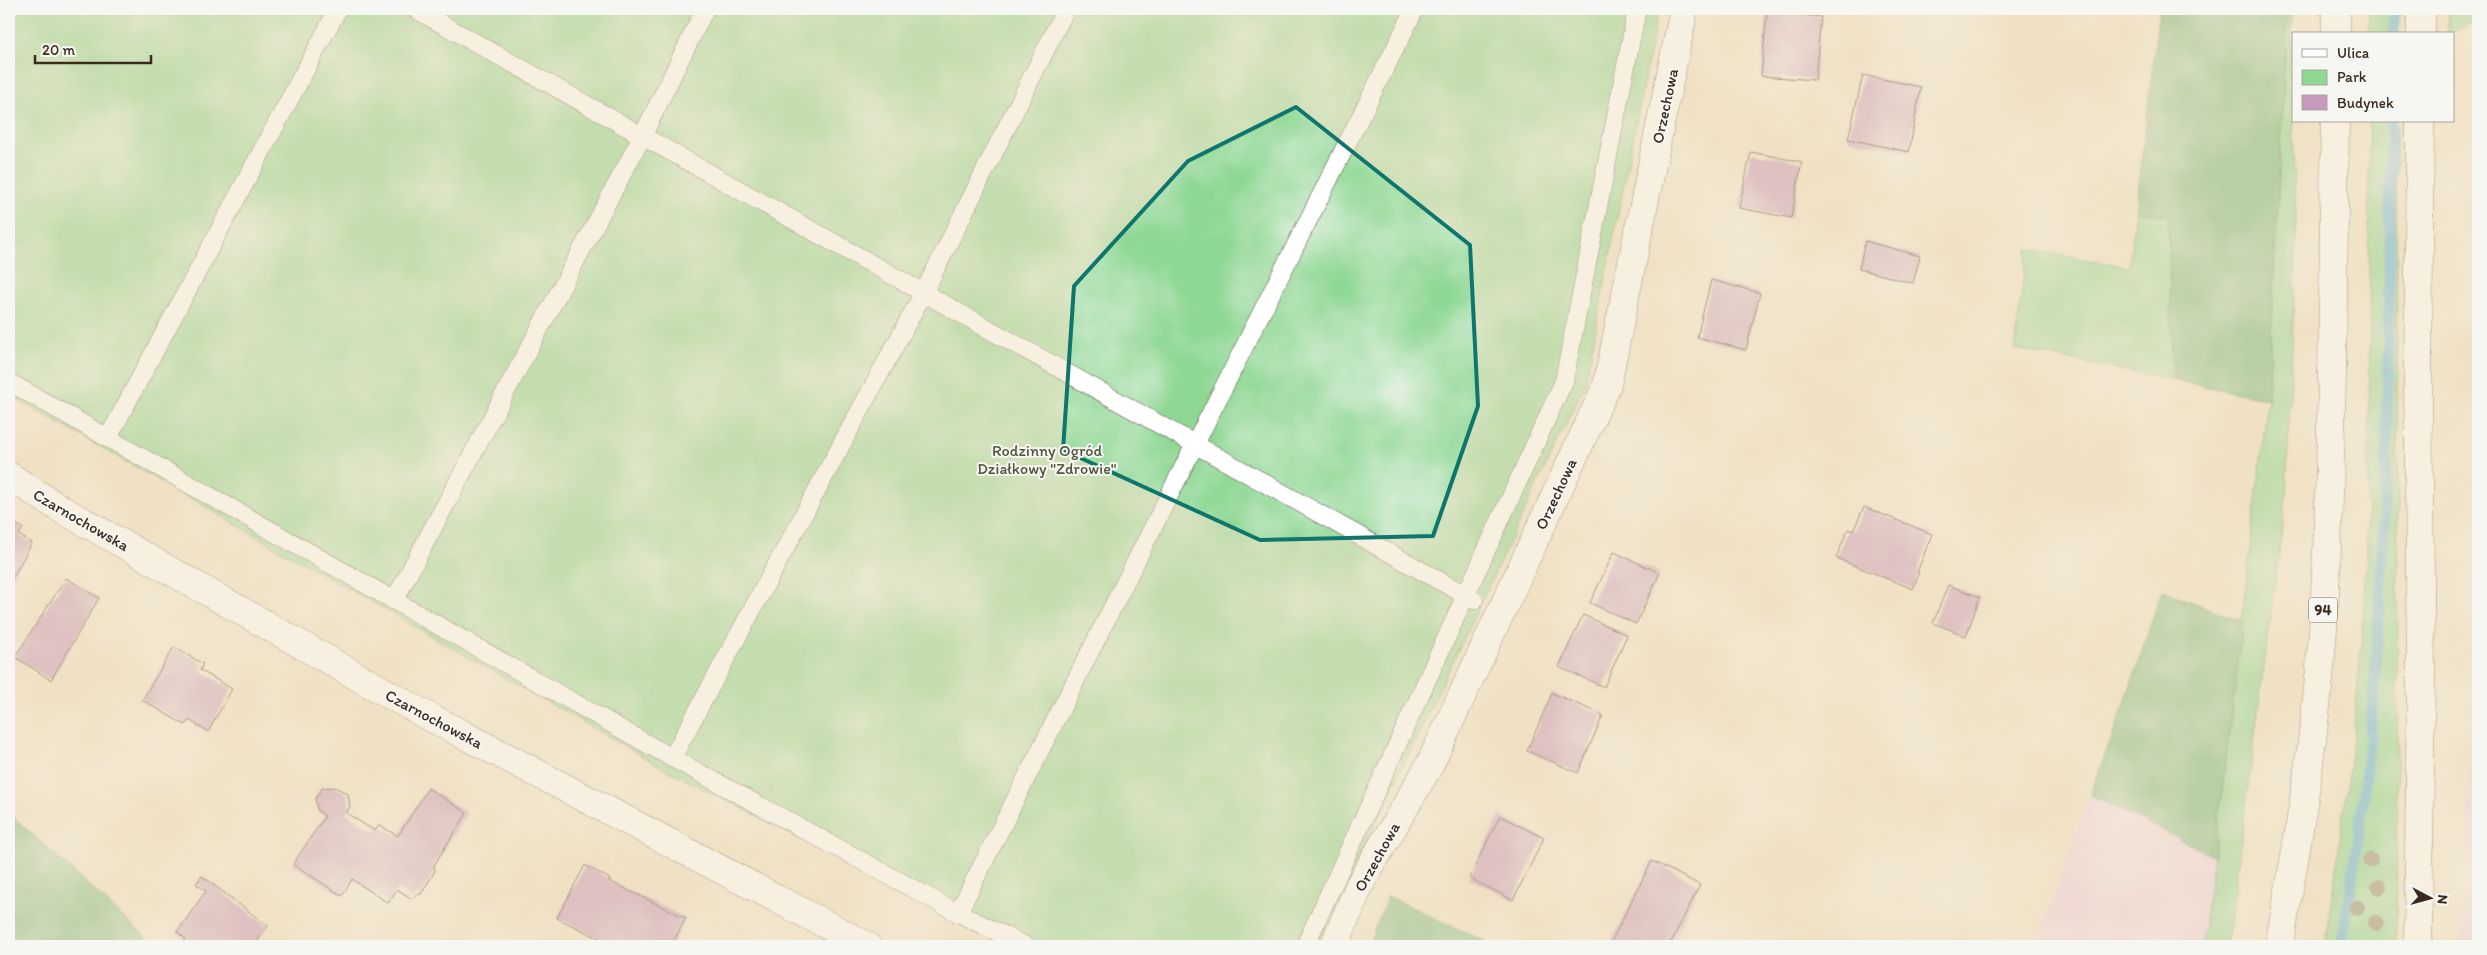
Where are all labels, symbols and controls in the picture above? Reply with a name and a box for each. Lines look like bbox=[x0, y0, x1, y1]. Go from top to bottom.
scale bar bbox=[35, 32, 151, 64]
legend bbox=[2292, 32, 2454, 122]
text: 20 m bbox=[42, 41, 76, 59]
text: Ulica bbox=[2337, 44, 2370, 62]
street label: Orzechowa bbox=[1648, 66, 1682, 145]
text: Park bbox=[2337, 68, 2367, 86]
text: Budynek bbox=[2337, 94, 2394, 112]
park label: Rodzinny Ogród Działkowy "Zdrowie" bbox=[977, 441, 1117, 478]
street label: Orzechowa bbox=[1531, 455, 1581, 533]
street label: Czarnochowska bbox=[30, 485, 133, 555]
road number: 94 bbox=[2309, 598, 2337, 622]
street label: Czarnochowska bbox=[382, 685, 487, 753]
street label: Orzechowa bbox=[1350, 818, 1404, 895]
north arrow bbox=[2404, 872, 2454, 922]
text: N bbox=[2433, 894, 2451, 905]

